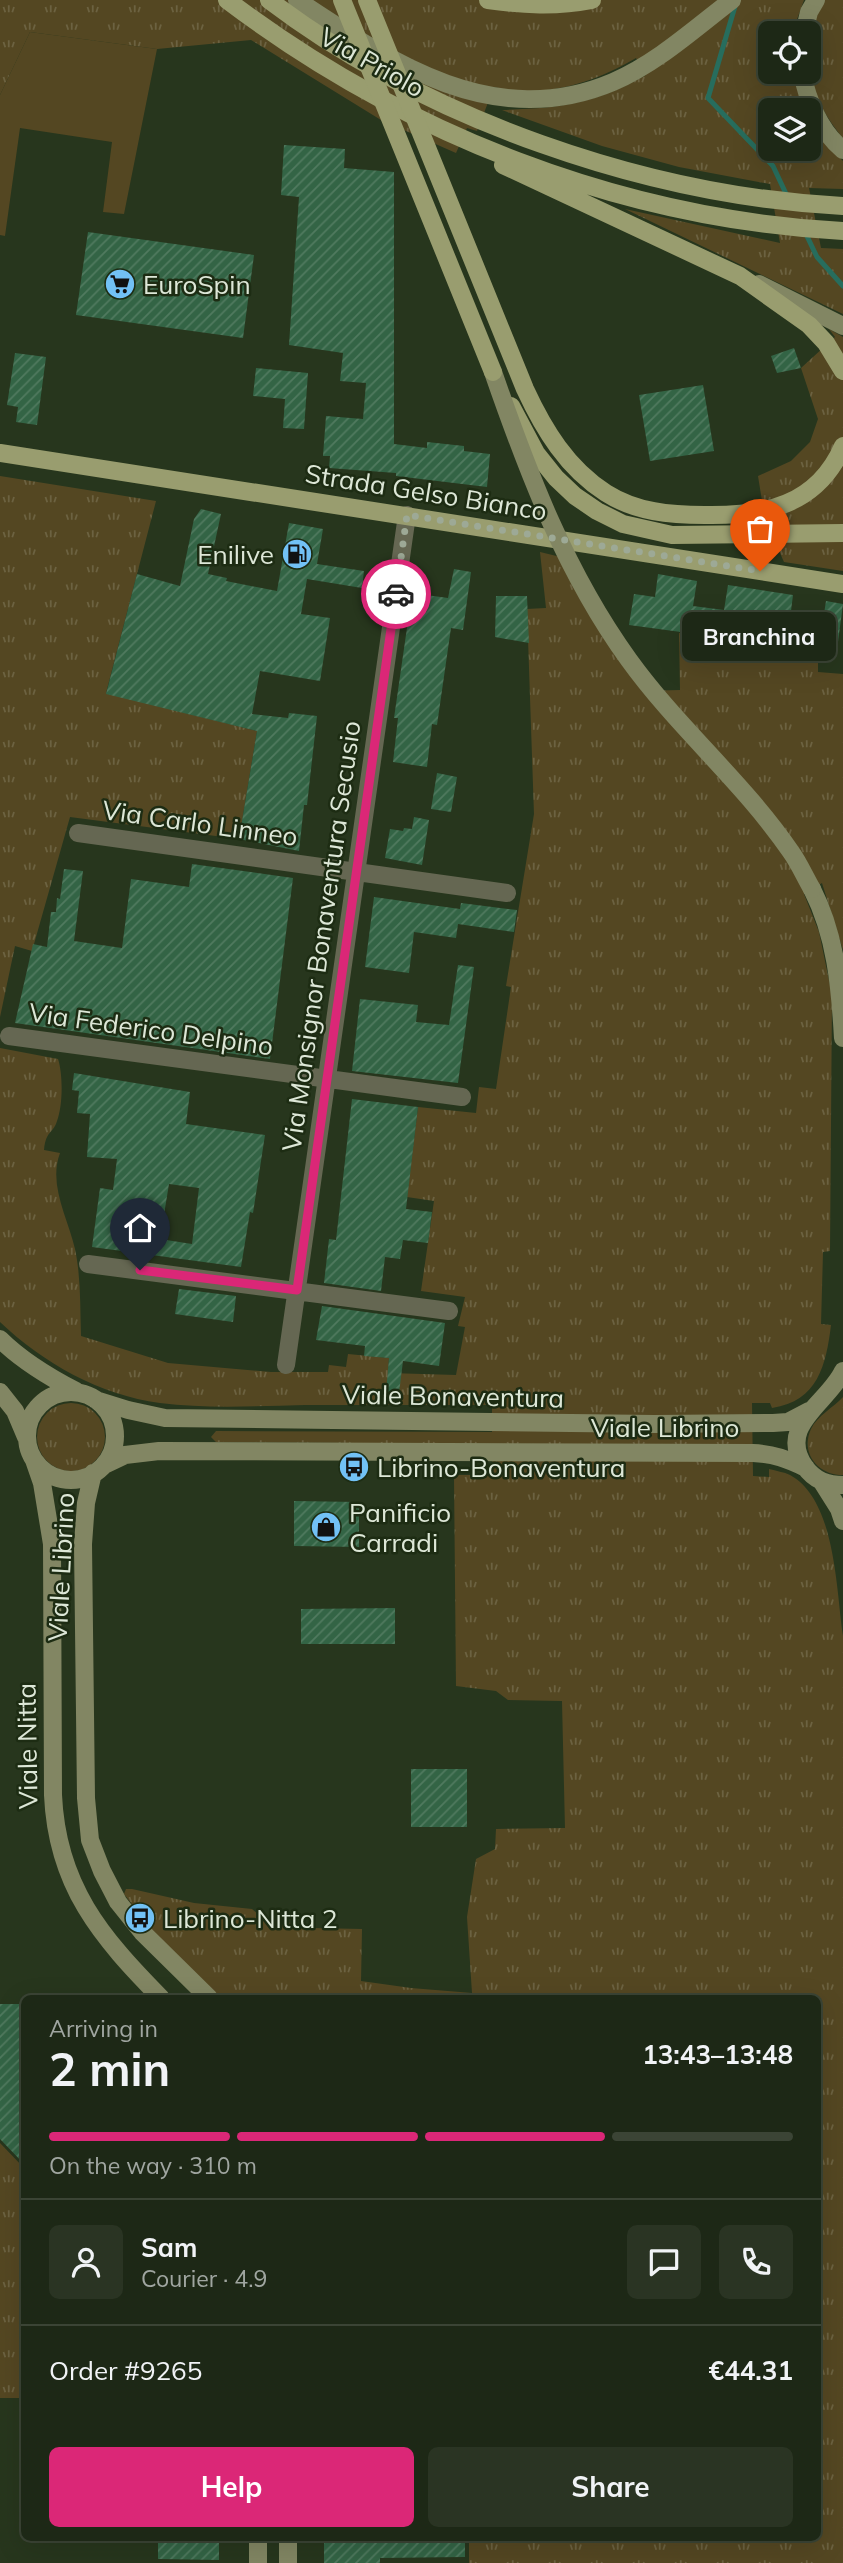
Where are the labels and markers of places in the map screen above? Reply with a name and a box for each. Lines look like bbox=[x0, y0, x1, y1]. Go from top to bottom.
supermarket icon: EuroSpin bbox=[103, 267, 137, 301]
place label: EuroSpin bbox=[143, 268, 251, 301]
pin bbox=[730, 499, 790, 571]
fuel station icon: Enilive bbox=[280, 537, 314, 571]
place label: Enilive bbox=[197, 538, 274, 571]
callout: Branchina bbox=[683, 613, 837, 662]
pin bbox=[110, 1198, 170, 1270]
bus stop icon: Librino-Bonaventura bbox=[337, 1450, 371, 1484]
place label: Librino-Bonaventura bbox=[377, 1451, 625, 1484]
place label: Panificio Carradi bbox=[349, 1496, 451, 1559]
shop icon: Panificio Carradi bbox=[309, 1510, 343, 1544]
bus stop icon: Librino-Nitta 2 bbox=[123, 1901, 157, 1935]
place label: Librino-Nitta 2 bbox=[163, 1902, 338, 1935]

